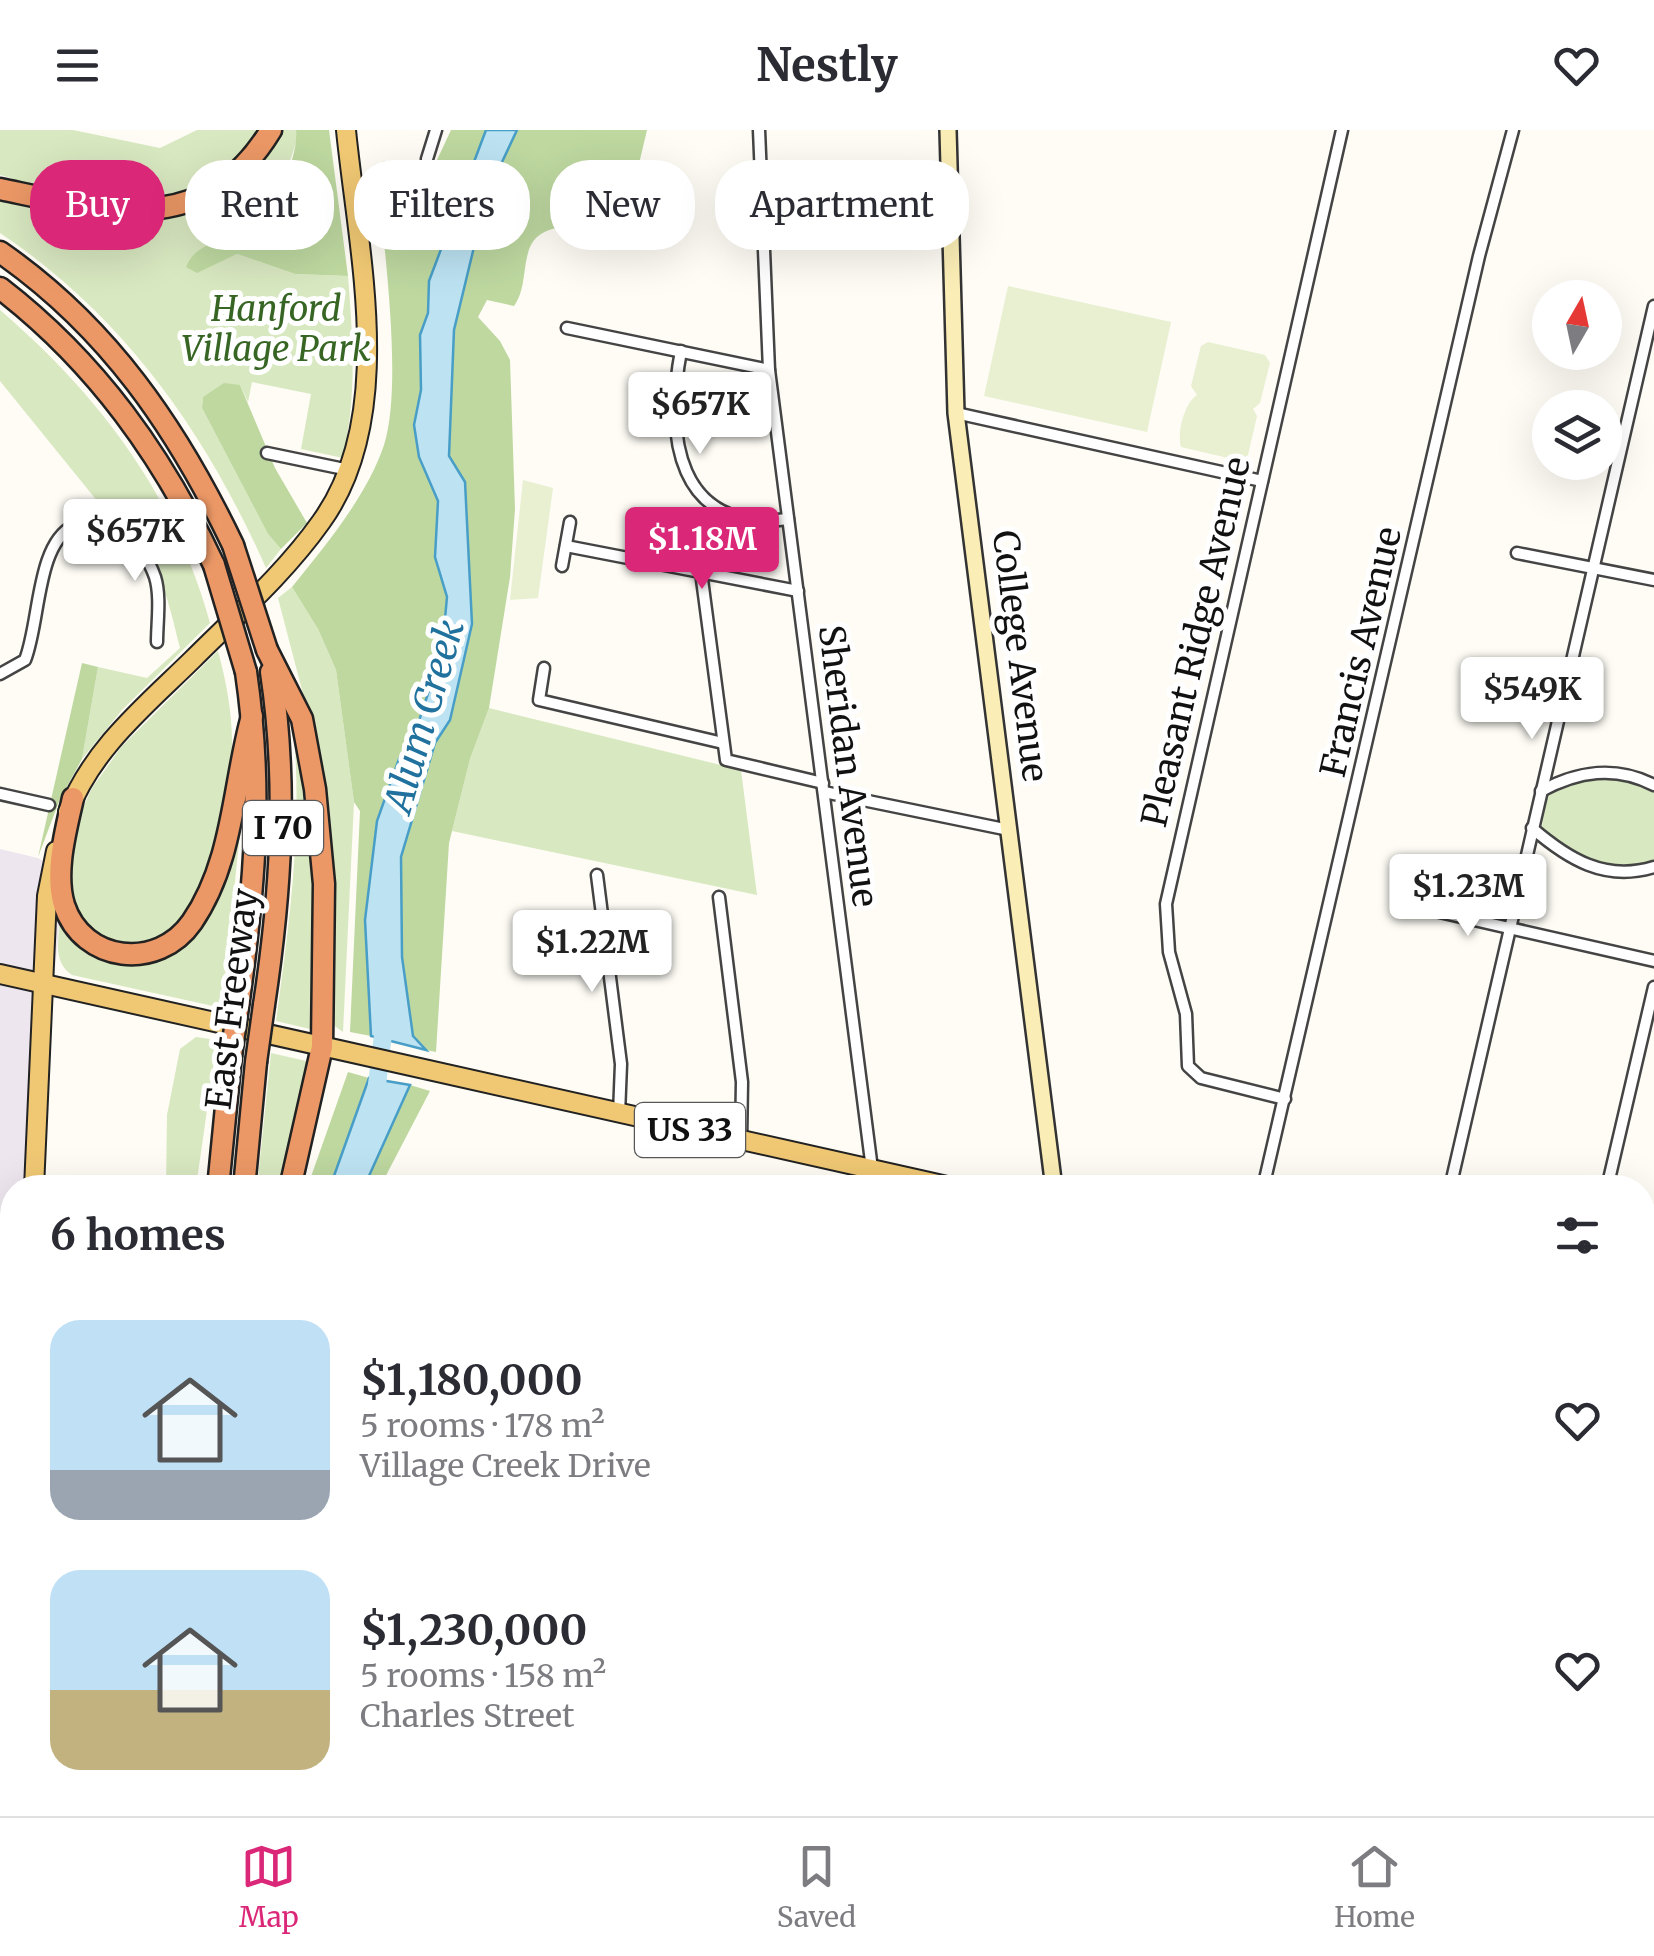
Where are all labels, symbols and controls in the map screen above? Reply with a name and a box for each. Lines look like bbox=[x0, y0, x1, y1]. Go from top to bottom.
text: Nestly bbox=[756, 37, 898, 93]
icon: menu bbox=[50, 38, 105, 93]
icon: heart bbox=[1549, 38, 1604, 93]
chip: Buy bbox=[30, 160, 165, 250]
chip: Rent bbox=[185, 160, 334, 250]
chip: Filters bbox=[354, 160, 530, 250]
chip: New bbox=[550, 160, 695, 250]
chip: Apartment bbox=[715, 160, 969, 250]
north arrow bbox=[1532, 280, 1622, 370]
map controls bbox=[1532, 280, 1622, 480]
park label: Hanford Village Park bbox=[181, 287, 371, 371]
pin: $657K bbox=[630, 372, 770, 457]
text: $657K bbox=[650, 384, 750, 424]
button: layers bbox=[1532, 390, 1622, 480]
street label: Pleasant Ridge Avenue bbox=[1132, 453, 1260, 831]
pin: $657K bbox=[65, 499, 205, 584]
pin: $1.18M bbox=[621, 507, 783, 592]
text: $657K bbox=[85, 511, 185, 551]
text: $1.18M bbox=[647, 519, 757, 559]
street label: Francis Avenue bbox=[1311, 523, 1411, 781]
street label: College Avenue bbox=[983, 528, 1057, 784]
water label: Alum Creek bbox=[373, 614, 474, 820]
street label: Sheridan Avenue bbox=[809, 623, 887, 909]
pin: $549K bbox=[1462, 657, 1602, 742]
text: $549K bbox=[1483, 669, 1581, 709]
road number: I 70 bbox=[243, 801, 323, 855]
pin: $1.23M bbox=[1387, 854, 1549, 939]
text: $1.23M bbox=[1411, 866, 1525, 906]
street label: East Freeway bbox=[197, 885, 267, 1112]
pin: $1.22M bbox=[511, 910, 673, 995]
text: $1.22M bbox=[535, 922, 649, 962]
road number: US 33 bbox=[635, 1103, 745, 1157]
icon: filters bbox=[1550, 1208, 1605, 1263]
text: 6 homes bbox=[50, 1209, 226, 1261]
text: $1,180,000 bbox=[360, 1354, 583, 1406]
icon: home bbox=[130, 1360, 250, 1480]
icon: heart bbox=[1550, 1393, 1605, 1448]
text: 5 rooms · 178 m² bbox=[360, 1406, 605, 1446]
text: Village Creek Drive bbox=[360, 1446, 651, 1486]
text: $1,230,000 bbox=[360, 1604, 587, 1656]
icon: home bbox=[130, 1610, 250, 1730]
icon: heart bbox=[1550, 1643, 1605, 1698]
text: 5 rooms · 158 m² bbox=[360, 1656, 606, 1696]
text: Charles Street bbox=[360, 1696, 574, 1736]
tab: Map bbox=[239, 1839, 299, 1935]
tab: Saved bbox=[777, 1839, 856, 1935]
tab: Home bbox=[1334, 1839, 1415, 1935]

